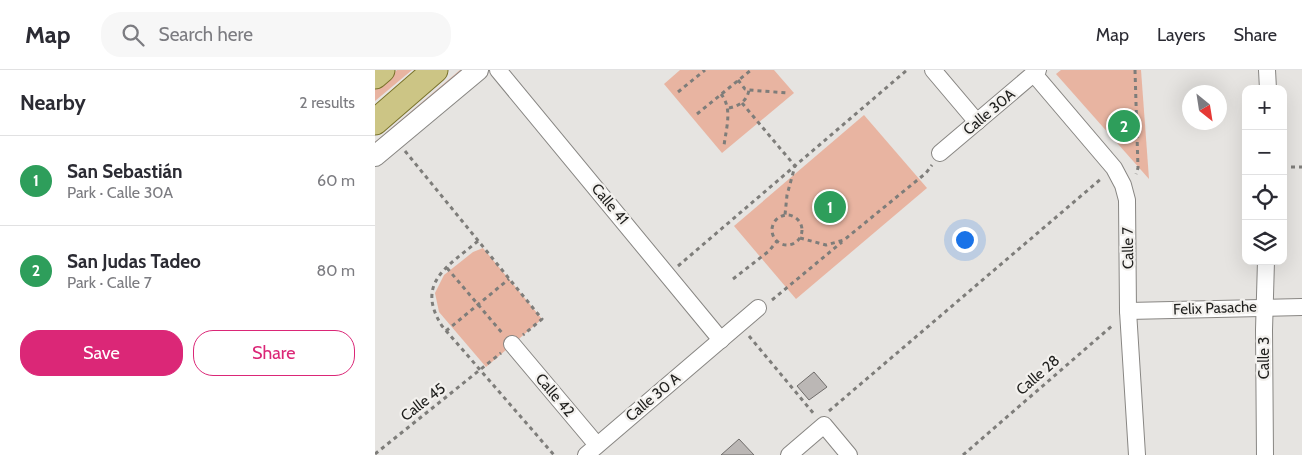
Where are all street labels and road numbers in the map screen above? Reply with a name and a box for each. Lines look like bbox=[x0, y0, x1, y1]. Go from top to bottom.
street label: Calle 30A bbox=[959, 85, 1019, 139]
street label: Calle 41 bbox=[588, 180, 632, 228]
street label: Calle 7 bbox=[1119, 226, 1137, 269]
street label: Felix Pasache bbox=[1173, 298, 1257, 318]
street label: Calle 3 bbox=[1255, 337, 1273, 379]
street label: Calle 28 bbox=[1013, 351, 1063, 399]
street label: Calle 30 A bbox=[622, 369, 685, 425]
street label: Calle 42 bbox=[532, 370, 578, 420]
street label: Calle 45 bbox=[397, 379, 449, 425]

